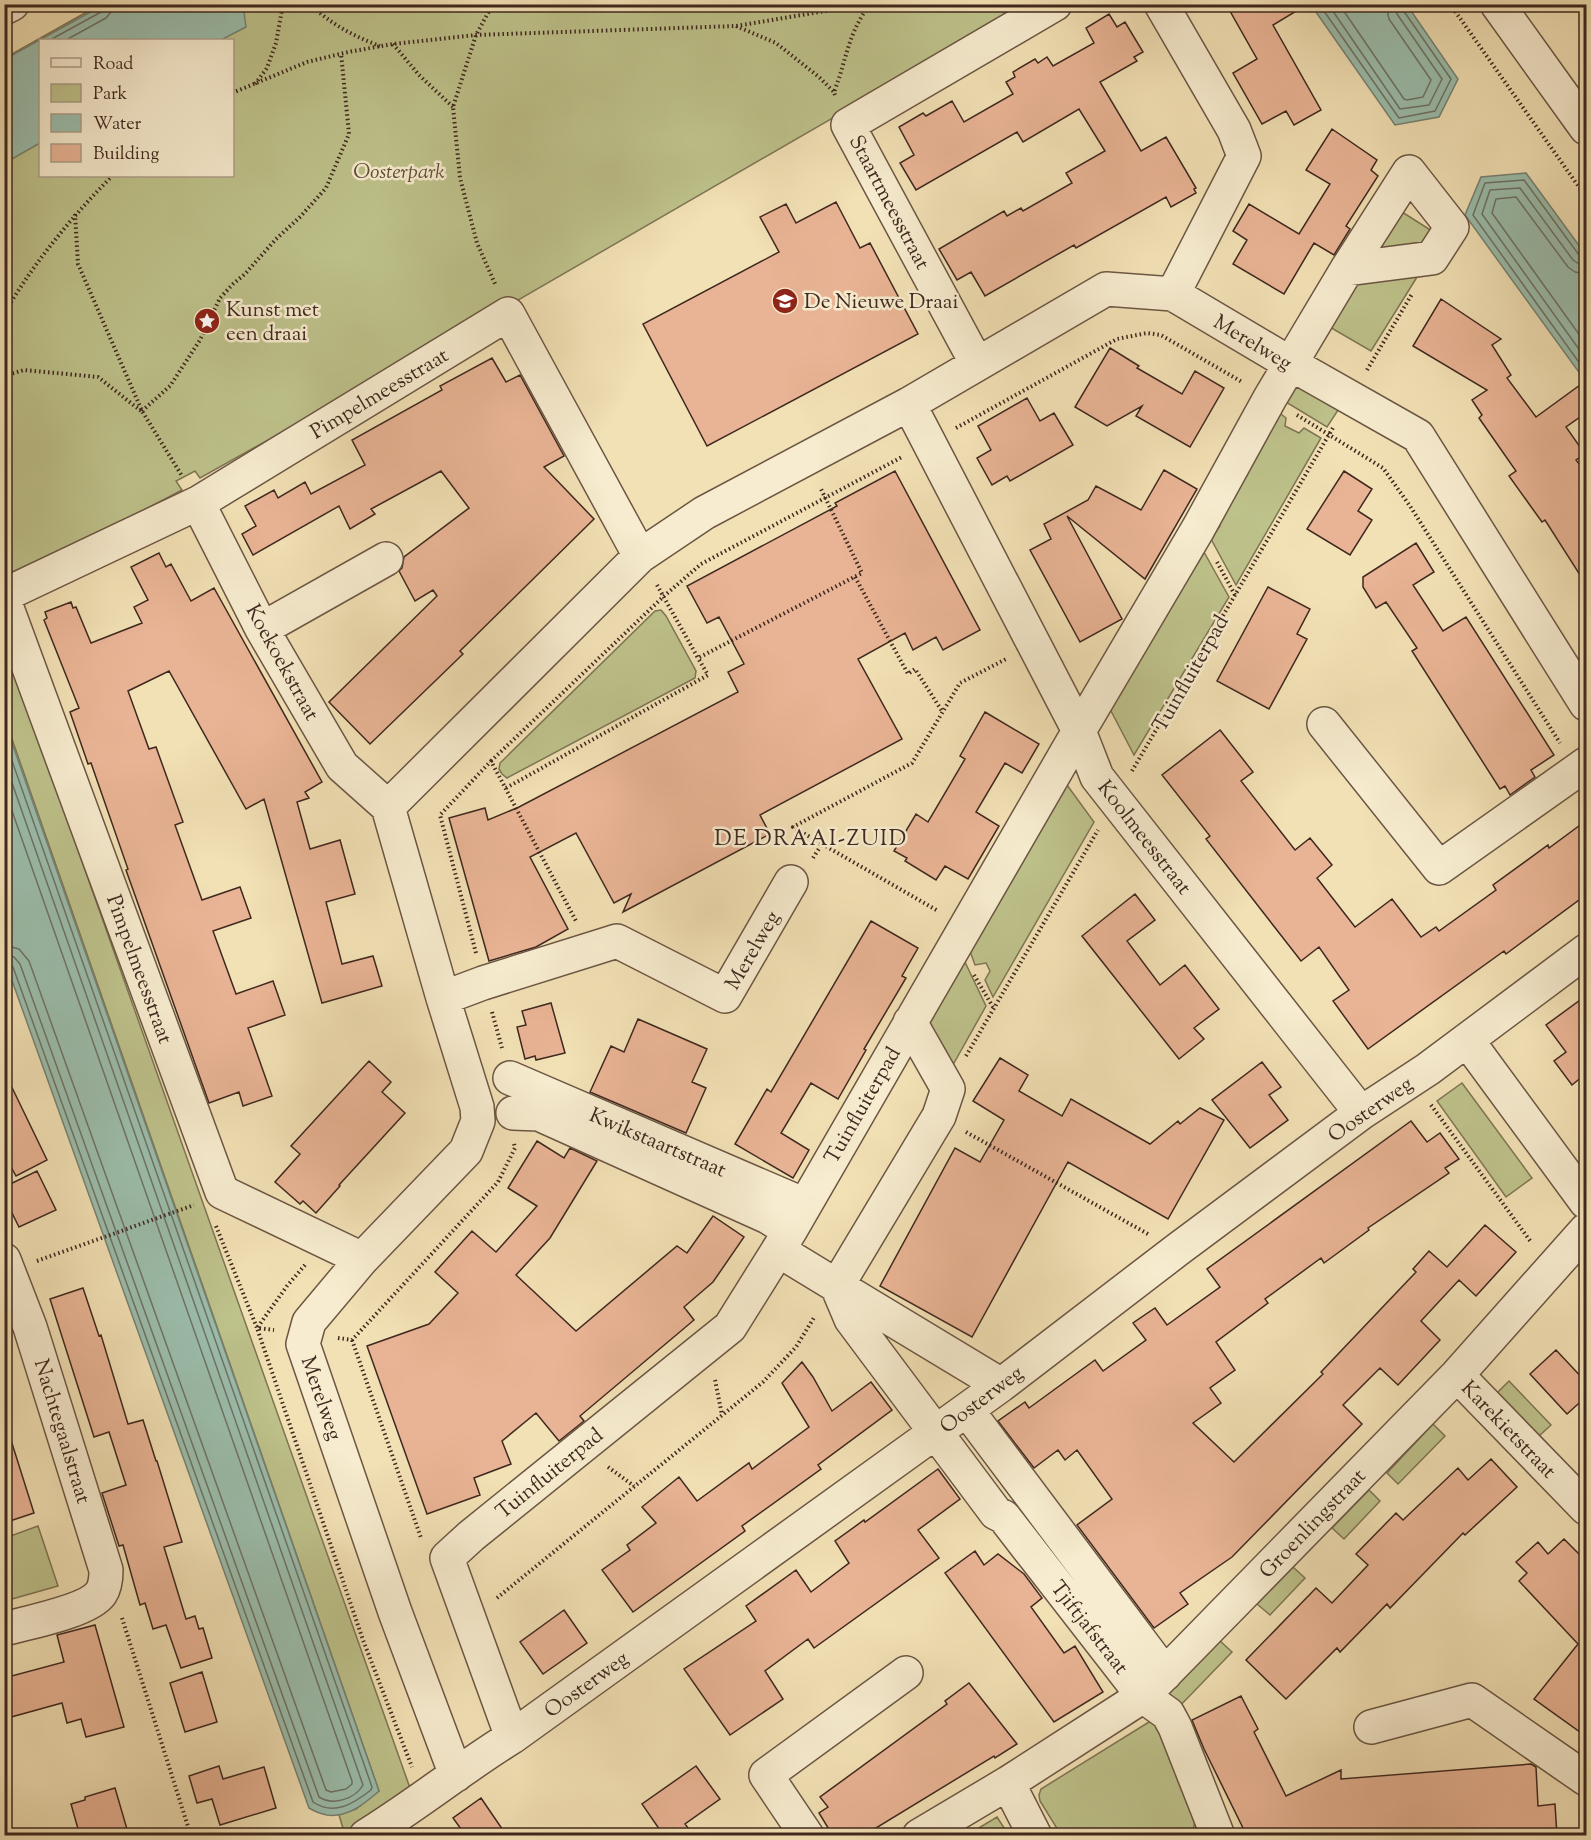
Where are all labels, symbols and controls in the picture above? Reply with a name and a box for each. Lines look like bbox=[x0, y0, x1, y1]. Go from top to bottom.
legend bbox=[39, 39, 234, 177]
text: Road bbox=[93, 52, 133, 78]
text: Park bbox=[93, 82, 128, 108]
text: Water bbox=[93, 112, 142, 138]
street label: Staartmeesstraat bbox=[840, 130, 936, 276]
text: Building bbox=[93, 142, 159, 168]
park label: Oosterpark bbox=[353, 158, 445, 188]
school or university icon: De Nieuwe Draai bbox=[770, 286, 800, 316]
place label: De Nieuwe Draai bbox=[804, 288, 959, 318]
place label: Kunst met een draai bbox=[226, 296, 319, 350]
place icon: Kunst met een draai bbox=[192, 306, 222, 336]
street label: Merelweg bbox=[1207, 308, 1297, 379]
street label: Pimpelmeesstraat bbox=[305, 342, 455, 448]
street label: Koekoekstraat bbox=[237, 599, 326, 727]
street label: Tuinfluiterpad bbox=[1146, 610, 1237, 738]
street label: Koolmeesstraat bbox=[1089, 775, 1198, 902]
district label: DE DRAAI-ZUID bbox=[714, 824, 908, 856]
street label: Pimpelmeesstraat bbox=[97, 891, 179, 1048]
street label: Merelweg bbox=[719, 906, 788, 996]
street label: Tuinfluiterpad bbox=[818, 1042, 909, 1170]
street label: Oosterweg bbox=[1323, 1070, 1420, 1151]
street label: Kwikstaartstraat bbox=[584, 1101, 730, 1186]
street label: Merelweg bbox=[292, 1353, 348, 1445]
street label: Nachtegaalstraat bbox=[25, 1356, 97, 1508]
street label: Oosterweg bbox=[934, 1359, 1030, 1442]
street label: Karekietstraat bbox=[1453, 1375, 1562, 1486]
street label: Tuinfluiterpad bbox=[490, 1422, 610, 1527]
street label: Groenlingstraat bbox=[1253, 1463, 1374, 1586]
street label: Tjiftjafstraat bbox=[1042, 1575, 1135, 1682]
street label: Oosterweg bbox=[539, 1645, 635, 1726]

